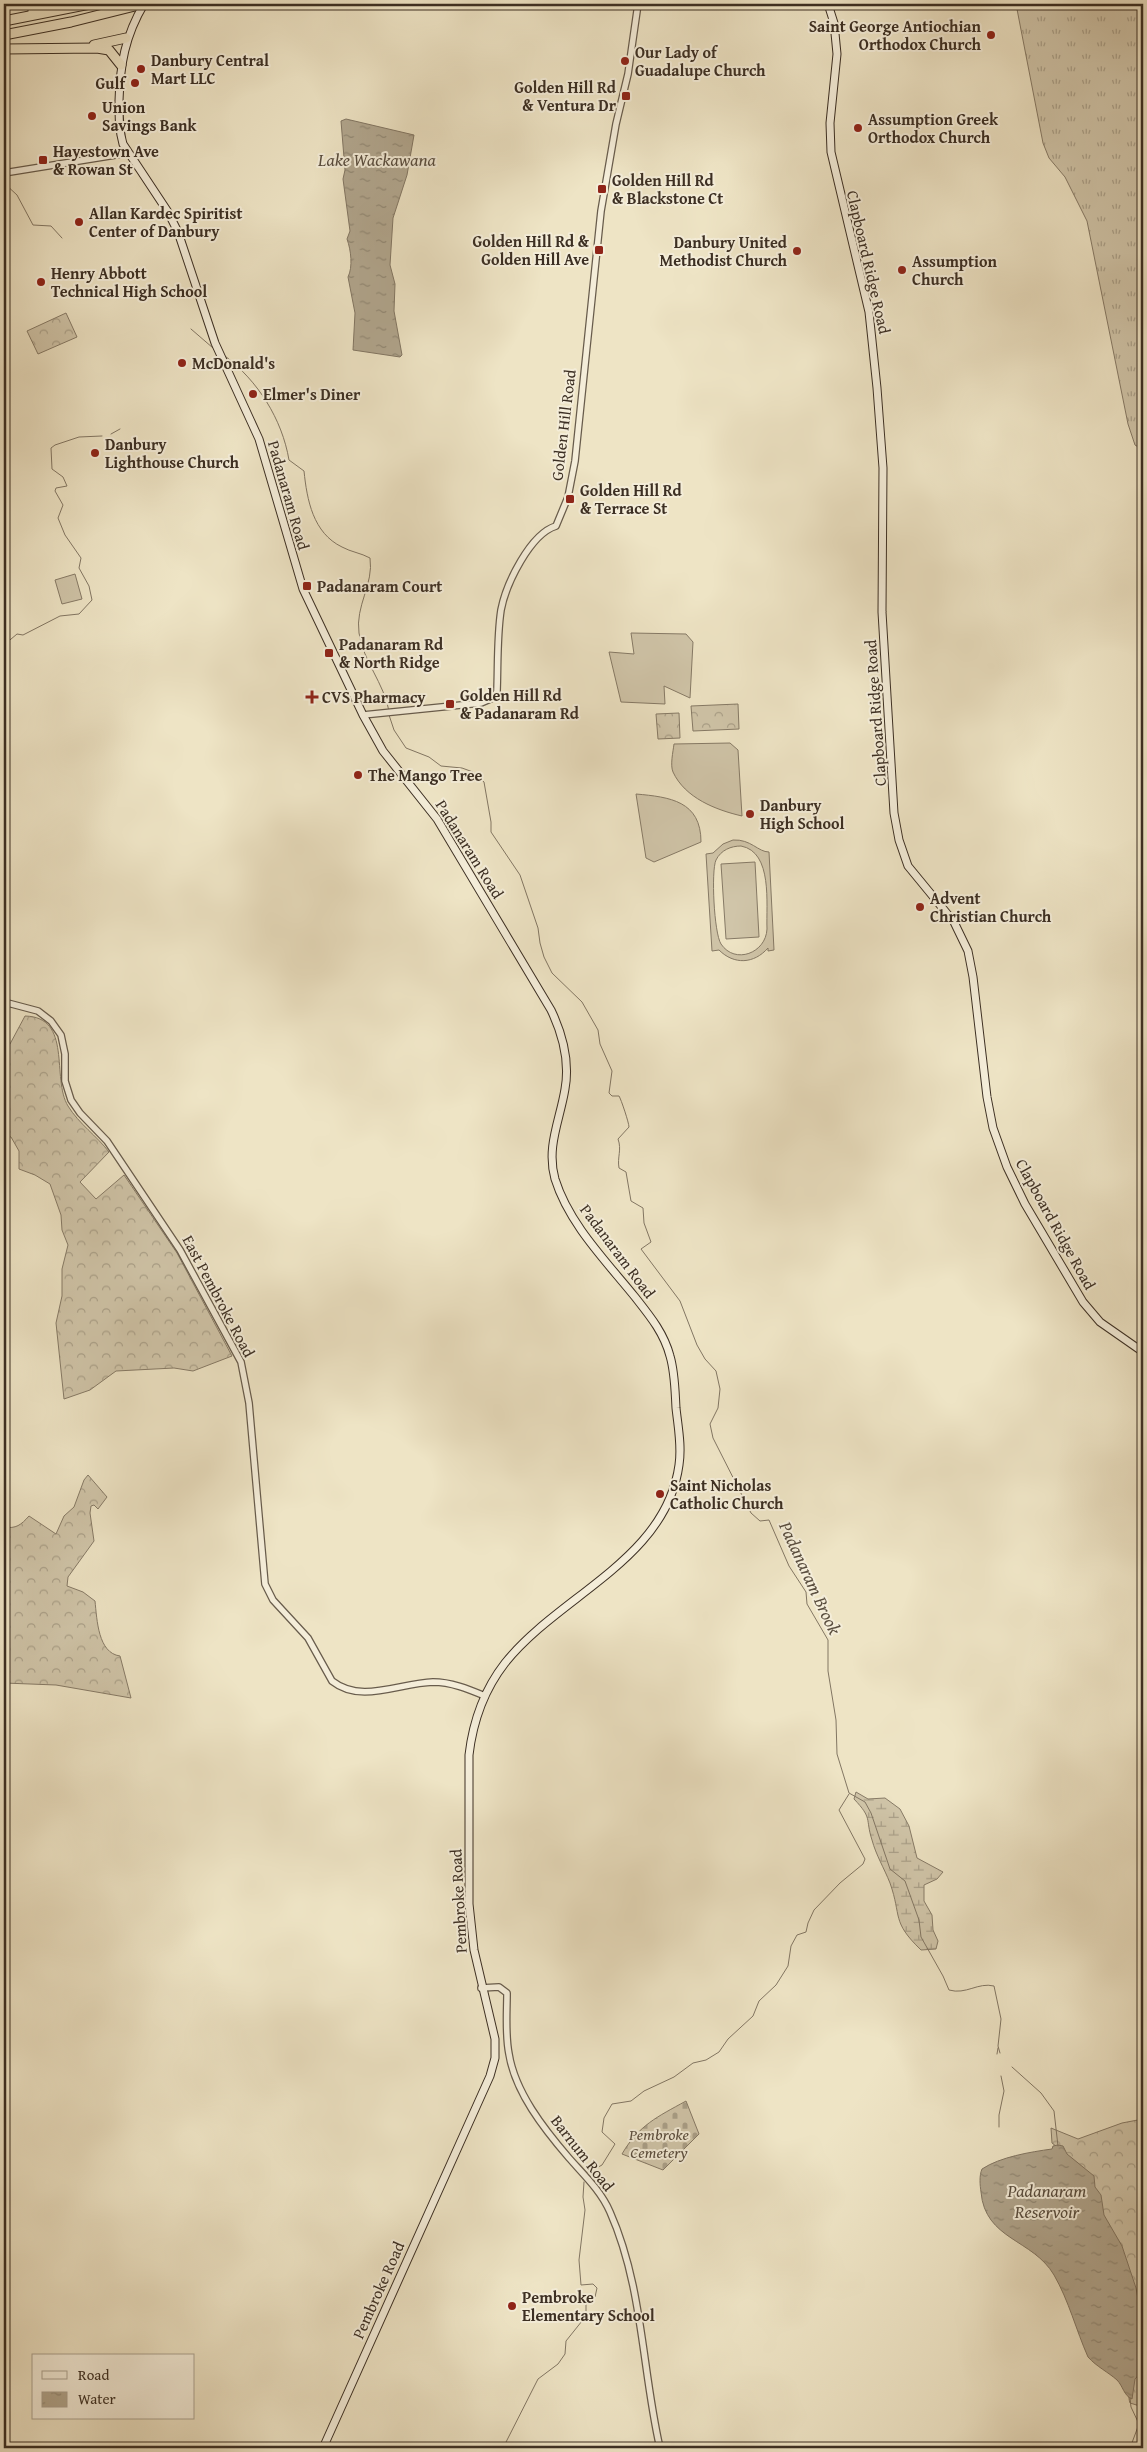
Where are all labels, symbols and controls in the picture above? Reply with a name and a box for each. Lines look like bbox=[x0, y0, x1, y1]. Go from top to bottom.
place label: Saint George Antiochian Orthodox Church bbox=[809, 14, 982, 56]
marker: Saint George Antiochian Orthodox Church bbox=[985, 29, 997, 41]
place label: Our Lady of Guadalupe Church bbox=[635, 40, 766, 82]
place label: Danbury Central Mart LLC bbox=[151, 48, 269, 90]
marker: Our Lady of Guadalupe Church bbox=[619, 55, 631, 67]
marker: Danbury Central Mart LLC bbox=[135, 63, 147, 75]
place label: Gulf bbox=[96, 71, 127, 95]
place label: Golden Hill Rd & Ventura Dr bbox=[514, 75, 617, 117]
marker: Gulf bbox=[129, 77, 141, 89]
marker: Golden Hill Rd & Ventura Dr bbox=[620, 90, 632, 102]
place label: Union Savings Bank bbox=[102, 95, 197, 137]
place label: Assumption Greek Orthodox Church bbox=[868, 107, 999, 149]
marker: Union Savings Bank bbox=[86, 110, 98, 122]
marker: Assumption Greek Orthodox Church bbox=[852, 122, 864, 134]
place label: Hayestown Ave & Rowan St bbox=[53, 139, 159, 181]
water label: Lake Wackawana bbox=[317, 146, 437, 173]
marker: Hayestown Ave & Rowan St bbox=[37, 154, 49, 166]
place label: Golden Hill Rd & Blackstone Ct bbox=[612, 168, 723, 210]
marker: Golden Hill Rd & Blackstone Ct bbox=[596, 183, 608, 195]
street label: Clapboard Ridge Road bbox=[841, 188, 897, 337]
place label: Allan Kardec Spiritist Center of Danbury bbox=[89, 201, 243, 243]
marker: Allan Kardec Spiritist Center of Danbury bbox=[73, 216, 85, 228]
place label: Golden Hill Rd & Golden Hill Ave bbox=[472, 229, 590, 271]
place label: Danbury United Methodist Church bbox=[659, 230, 788, 272]
marker: Golden Hill Rd & Golden Hill Ave bbox=[593, 244, 605, 256]
marker: Danbury United Methodist Church bbox=[791, 245, 803, 257]
place label: Assumption Church bbox=[912, 249, 998, 291]
place label: Henry Abbott Technical High School bbox=[51, 261, 207, 303]
marker: Assumption Church bbox=[896, 264, 908, 276]
marker: Henry Abbott Technical High School bbox=[35, 276, 47, 288]
place label: McDonald's bbox=[192, 351, 275, 375]
marker: McDonald's bbox=[176, 357, 188, 369]
street label: Golden Hill Road bbox=[544, 368, 582, 482]
place label: Elmer's Diner bbox=[263, 382, 361, 406]
marker: Elmer's Diner bbox=[247, 388, 259, 400]
place label: Danbury Lighthouse Church bbox=[105, 432, 240, 474]
street label: Padanaram Road bbox=[262, 437, 316, 553]
marker: Danbury Lighthouse Church bbox=[89, 447, 101, 459]
place label: Golden Hill Rd & Terrace St bbox=[580, 478, 683, 520]
marker: Golden Hill Rd & Terrace St bbox=[564, 493, 576, 505]
place label: Padanaram Court bbox=[317, 574, 442, 598]
marker: Padanaram Court bbox=[301, 580, 313, 592]
place label: Padanaram Rd & North Ridge bbox=[339, 632, 444, 674]
street label: Clapboard Ridge Road bbox=[858, 639, 892, 787]
marker: Padanaram Rd & North Ridge bbox=[323, 647, 335, 659]
place label: Golden Hill Rd & Padanaram Rd bbox=[460, 683, 580, 725]
place label: CVS Pharmacy bbox=[322, 685, 426, 709]
marker: CVS Pharmacy bbox=[306, 691, 318, 703]
marker: Golden Hill Rd & Padanaram Rd bbox=[444, 698, 456, 710]
place label: The Mango Tree bbox=[368, 763, 483, 787]
marker: The Mango Tree bbox=[352, 769, 364, 781]
place label: Danbury High School bbox=[760, 793, 844, 835]
street label: Padanaram Road bbox=[430, 795, 510, 904]
marker: Danbury High School bbox=[744, 808, 756, 820]
place label: Advent Christian Church bbox=[930, 886, 1052, 928]
marker: Advent Christian Church bbox=[914, 901, 926, 913]
street label: Clapboard Ridge Road bbox=[1010, 1154, 1102, 1294]
street label: Padanaram Road bbox=[574, 1199, 662, 1304]
street label: East Pembroke Road bbox=[177, 1231, 262, 1362]
place label: Saint Nicholas Catholic Church bbox=[670, 1473, 784, 1515]
marker: Saint Nicholas Catholic Church bbox=[654, 1488, 666, 1500]
water label: Padanaram Brook bbox=[772, 1516, 849, 1640]
street label: Pembroke Road bbox=[443, 1848, 473, 1954]
street label: Barnum Road bbox=[546, 2110, 621, 2197]
park label: Pembroke Cemetery bbox=[628, 2122, 690, 2164]
water label: Padanaram Reservoir bbox=[1006, 2177, 1087, 2225]
street label: Pembroke Road bbox=[346, 2237, 410, 2343]
place label: Pembroke Elementary School bbox=[522, 2285, 655, 2327]
marker: Pembroke Elementary School bbox=[506, 2300, 518, 2312]
legend bbox=[32, 2354, 195, 2420]
text: Road bbox=[78, 2364, 109, 2385]
text: Water bbox=[78, 2388, 116, 2409]

